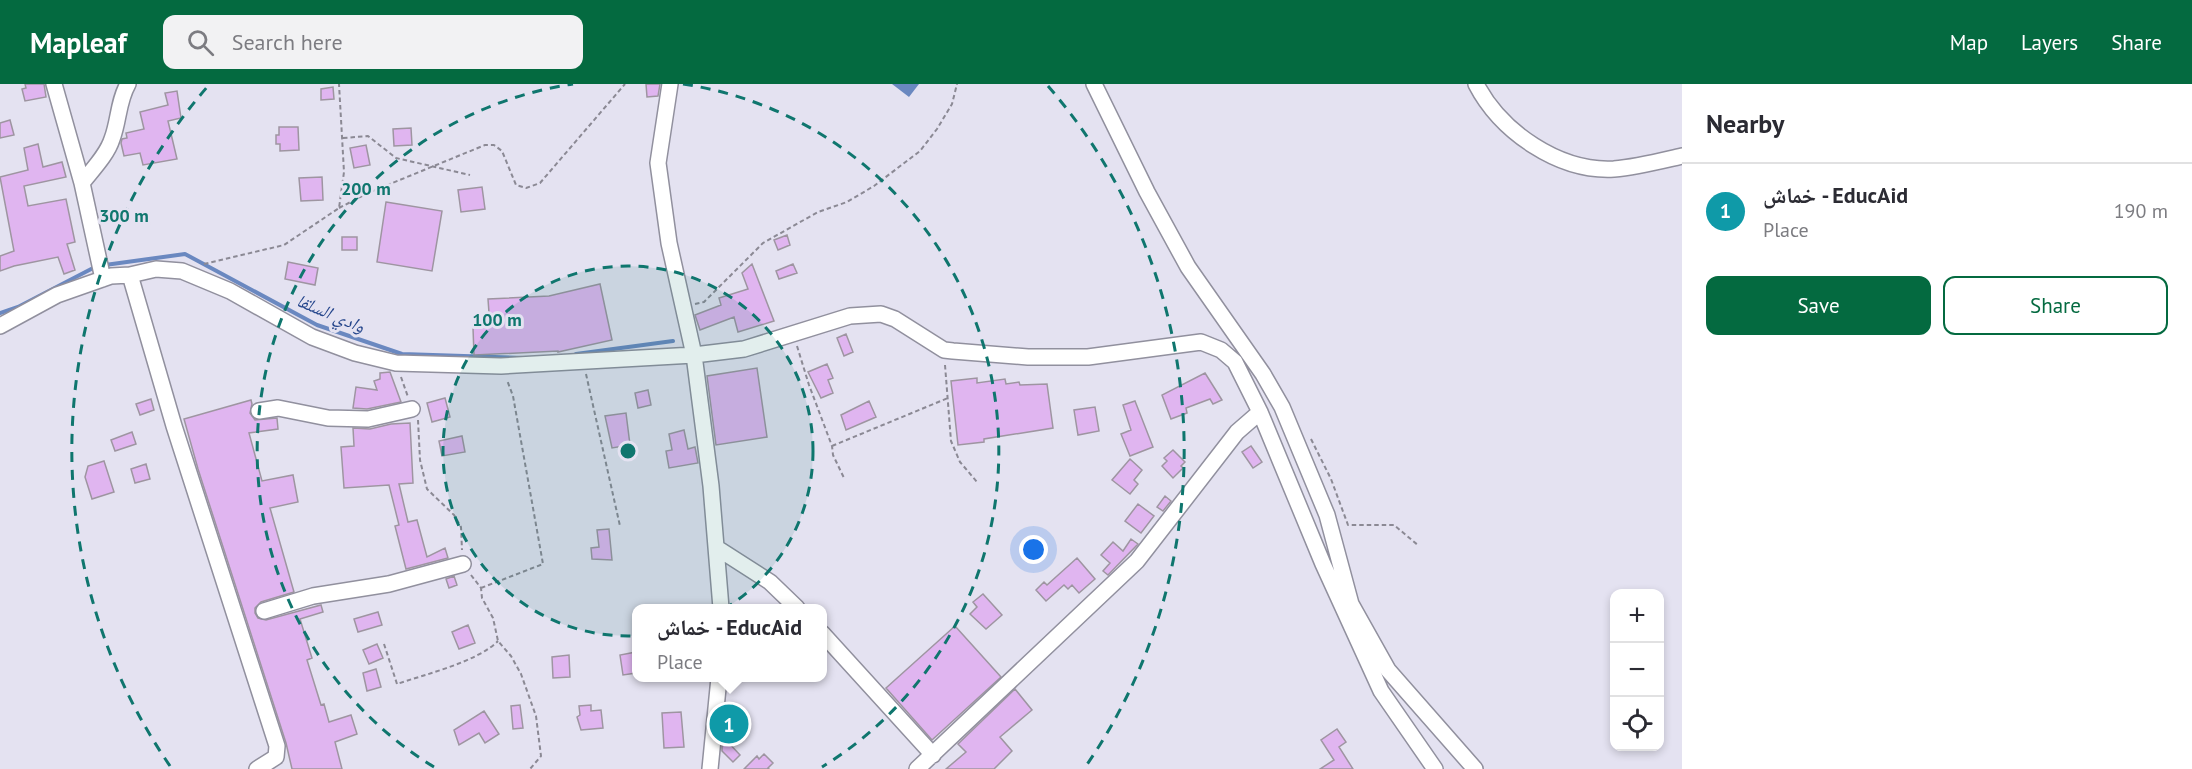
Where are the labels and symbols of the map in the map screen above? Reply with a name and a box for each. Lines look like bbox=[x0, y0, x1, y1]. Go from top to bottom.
text: 200 m bbox=[341, 177, 391, 200]
text: 300 m bbox=[99, 204, 149, 227]
water label: وادي السلقا bbox=[292, 288, 369, 341]
text: 100 m bbox=[472, 308, 522, 331]
centre of rings bbox=[618, 441, 638, 461]
your location bbox=[1019, 535, 1048, 564]
pin: 1 bbox=[710, 702, 748, 746]

